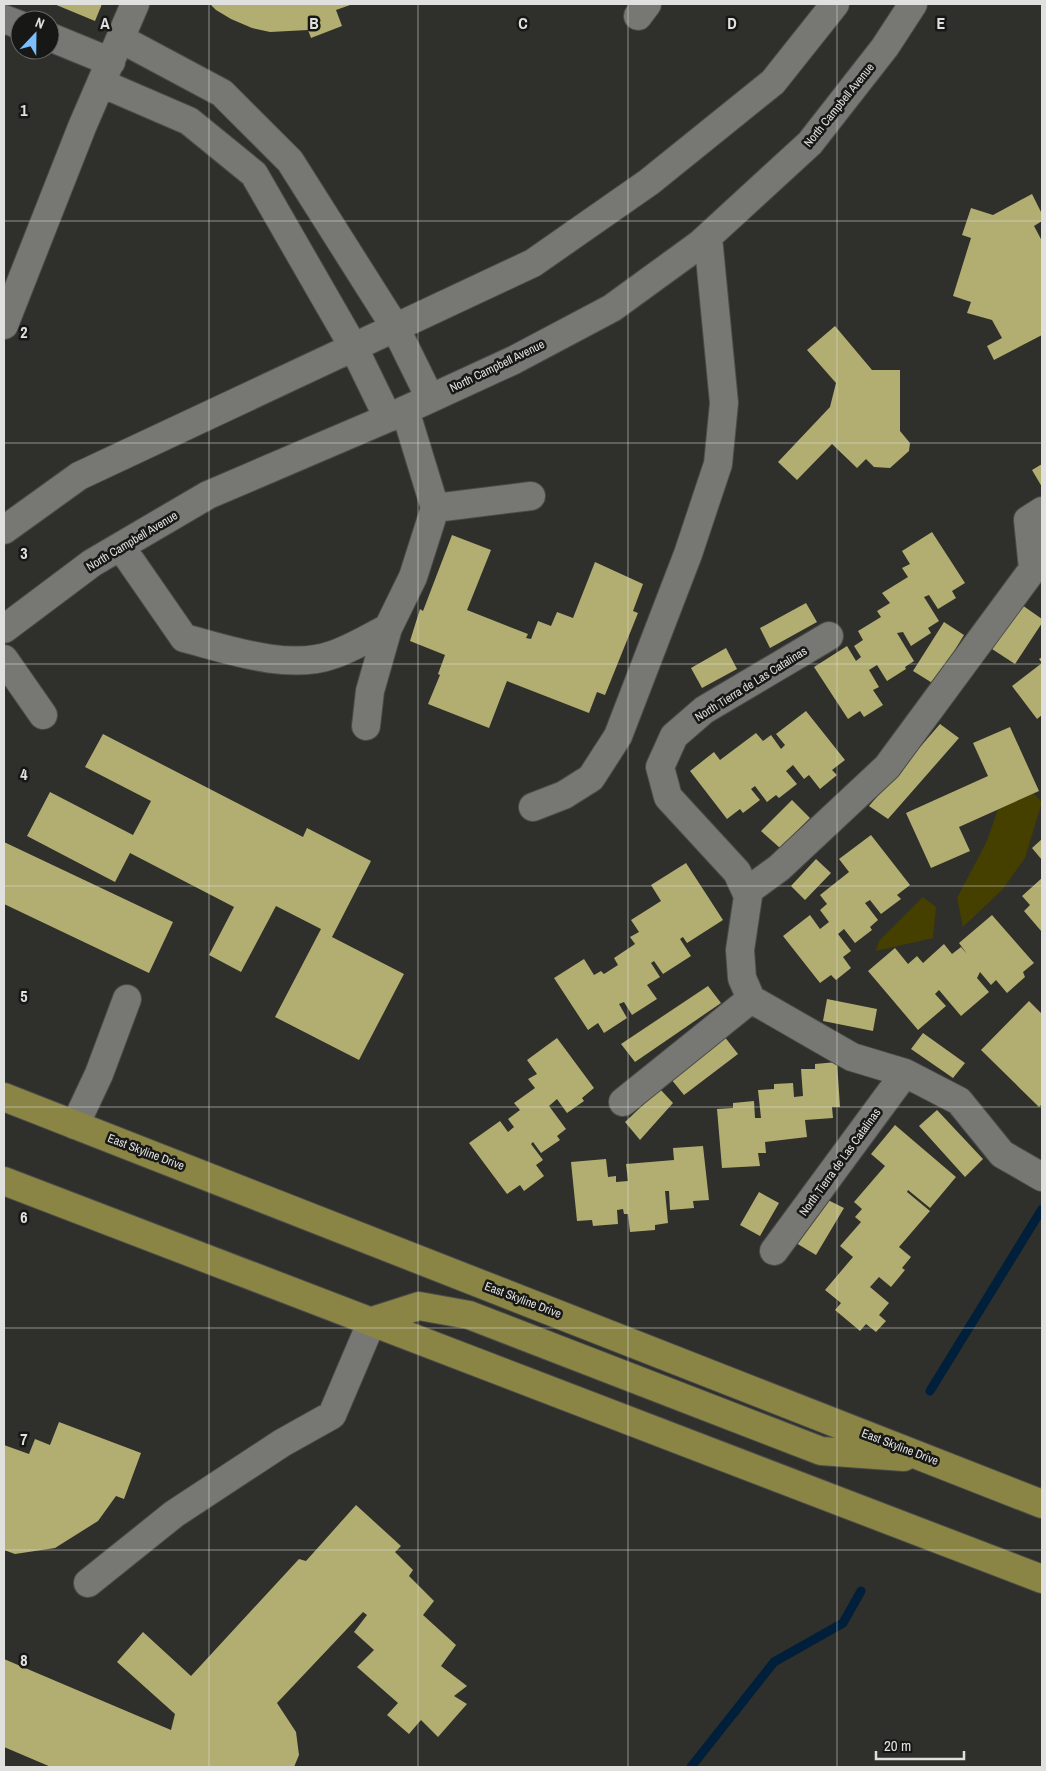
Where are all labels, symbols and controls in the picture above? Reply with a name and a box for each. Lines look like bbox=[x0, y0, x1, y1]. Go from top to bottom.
north arrow bbox=[10, 10, 60, 60]
text: A bbox=[100, 12, 110, 34]
text: B bbox=[309, 12, 319, 34]
text: C bbox=[518, 12, 528, 34]
text: D bbox=[727, 12, 737, 34]
text: E bbox=[937, 12, 946, 34]
text: N bbox=[33, 13, 47, 33]
street label: North Campbell Avenue bbox=[800, 60, 878, 150]
text: 1 bbox=[20, 99, 28, 121]
text: 2 bbox=[20, 321, 28, 343]
street label: North Campbell Avenue bbox=[447, 336, 547, 396]
street label: North Campbell Avenue bbox=[83, 507, 181, 575]
text: 3 bbox=[20, 542, 28, 564]
street label: North Tierra de Las Catalinas bbox=[692, 643, 810, 725]
text: 4 bbox=[20, 763, 28, 785]
text: 5 bbox=[20, 985, 28, 1007]
street label: North Tierra de Las Catalinas bbox=[796, 1105, 884, 1219]
street label: East Skyline Drive bbox=[105, 1130, 187, 1174]
text: 6 bbox=[20, 1206, 28, 1228]
street label: East Skyline Drive bbox=[482, 1278, 564, 1322]
street label: East Skyline Drive bbox=[859, 1425, 941, 1469]
text: 7 bbox=[20, 1428, 28, 1450]
text: 8 bbox=[20, 1649, 28, 1671]
scale bar bbox=[876, 1728, 964, 1760]
text: 20 m bbox=[884, 1735, 911, 1756]

